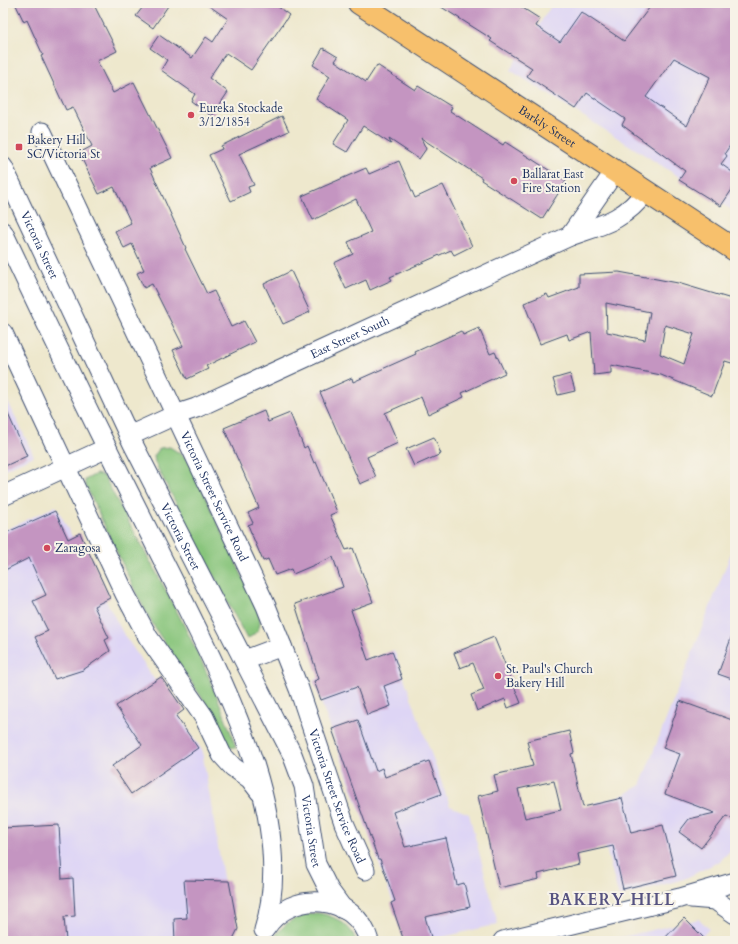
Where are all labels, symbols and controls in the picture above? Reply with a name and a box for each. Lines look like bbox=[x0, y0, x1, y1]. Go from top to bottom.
place label: Eureka Stockade 3/12/1854 bbox=[199, 100, 283, 130]
street label: Barkly Street bbox=[515, 102, 579, 151]
marker: Eureka Stockade 3/12/1854 bbox=[186, 110, 196, 120]
place label: Bakery Hill SC/Victoria St bbox=[27, 132, 100, 162]
marker: Bakery Hill SC/Victoria St bbox=[14, 142, 24, 152]
place label: Ballarat East Fire Station bbox=[522, 166, 584, 196]
marker: Ballarat East Fire Station bbox=[509, 176, 519, 186]
street label: Victoria Street bbox=[17, 208, 62, 282]
street label: East Street South bbox=[308, 312, 392, 362]
street label: Victoria Street Service Road bbox=[176, 430, 252, 564]
street label: Victoria Street bbox=[157, 501, 203, 573]
place label: Zaragosa bbox=[55, 540, 102, 556]
marker: Zaragosa bbox=[42, 543, 52, 553]
place label: St. Paul's Church Bakery Hill bbox=[506, 661, 593, 691]
marker: St. Paul's Church Bakery Hill bbox=[493, 671, 503, 681]
street label: Victoria Street Service Road bbox=[306, 727, 368, 865]
street label: Victoria Street bbox=[299, 793, 325, 867]
district label: BAKERY HILL bbox=[549, 889, 675, 911]

